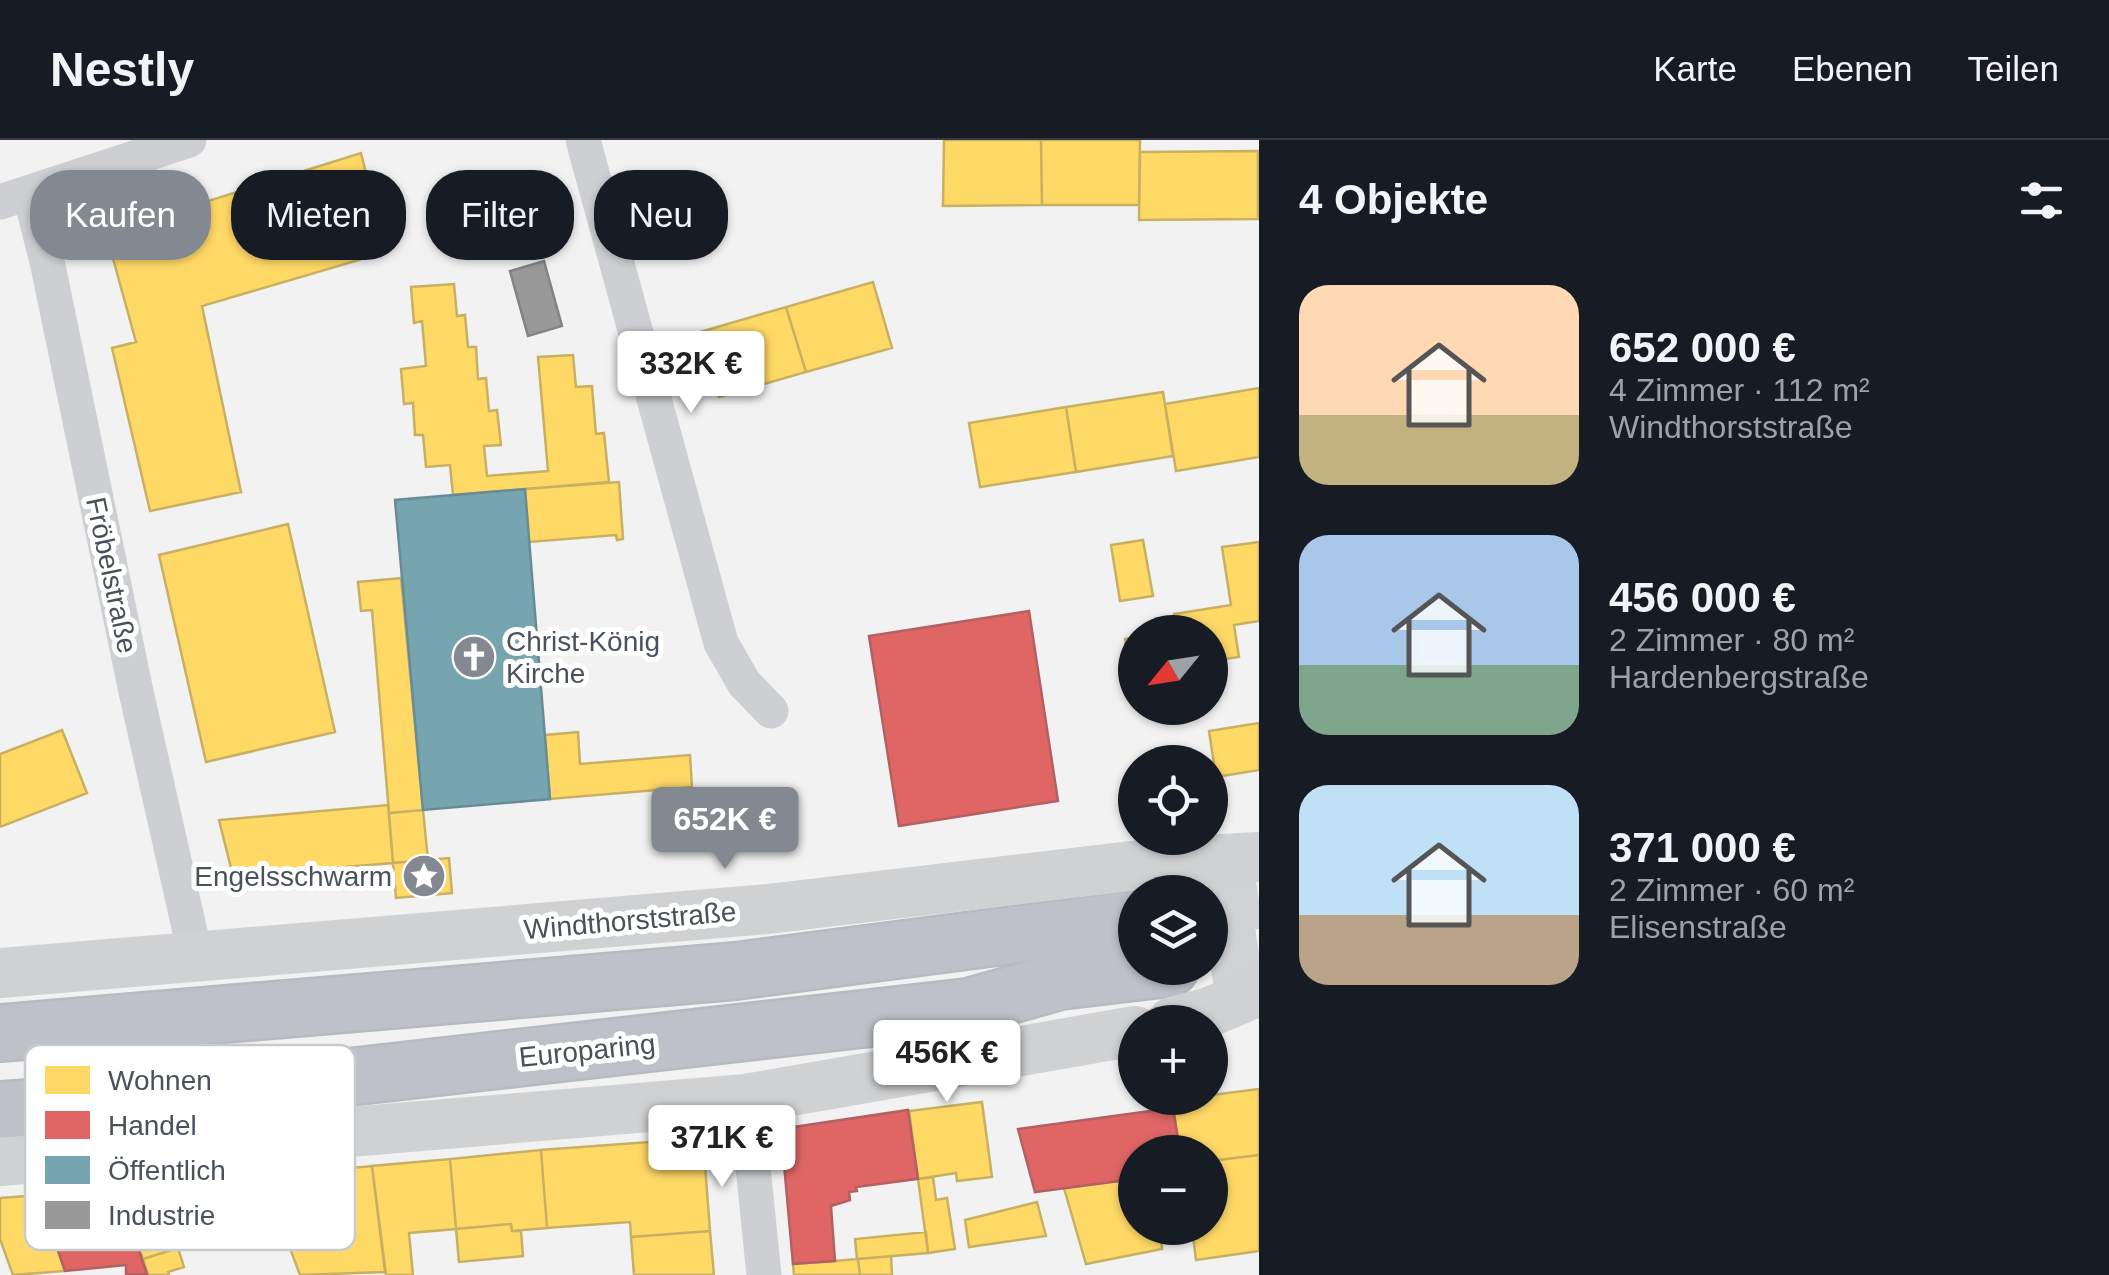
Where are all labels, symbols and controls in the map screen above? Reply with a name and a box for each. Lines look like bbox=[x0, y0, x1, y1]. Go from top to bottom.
text: Nestly bbox=[50, 43, 194, 96]
text: Karte bbox=[1653, 49, 1737, 88]
text: Ebenen bbox=[1792, 49, 1913, 88]
text: Teilen bbox=[1968, 49, 2059, 88]
chip: Kaufen bbox=[30, 170, 211, 260]
chip: Mieten bbox=[231, 170, 406, 260]
chip: Filter bbox=[426, 170, 574, 260]
chip: Neu bbox=[594, 170, 728, 260]
icon: filters bbox=[2014, 173, 2069, 228]
text: 4 Objekte bbox=[1299, 176, 1488, 223]
text: 652 000 € bbox=[1609, 324, 1796, 371]
icon: home bbox=[1379, 325, 1499, 445]
pin: 332K € bbox=[610, 331, 772, 416]
text: 332K € bbox=[639, 345, 743, 381]
text: 4 Zimmer · 112 m² bbox=[1609, 372, 1870, 408]
text: Windthorststraße bbox=[1609, 409, 1853, 445]
street label: Fröbelstraße bbox=[80, 494, 143, 656]
text: 456 000 € bbox=[1609, 574, 1796, 621]
icon: home bbox=[1379, 575, 1499, 695]
north arrow bbox=[1118, 615, 1228, 725]
map controls bbox=[1118, 615, 1228, 1245]
text: 2 Zimmer · 80 m² bbox=[1609, 622, 1854, 658]
place label: Christ-König Kirche bbox=[506, 626, 660, 689]
church icon: Christ-König Kirche bbox=[451, 634, 497, 680]
text: Hardenbergstraße bbox=[1609, 659, 1869, 695]
button: locate bbox=[1118, 745, 1228, 855]
pin: 652K € bbox=[644, 787, 806, 872]
text: 652K € bbox=[673, 801, 777, 837]
text: 371 000 € bbox=[1609, 824, 1796, 871]
icon: home bbox=[1379, 825, 1499, 945]
place icon: Engelsschwarm bbox=[401, 853, 447, 899]
place label: Engelsschwarm bbox=[194, 861, 392, 892]
text: 2 Zimmer · 60 m² bbox=[1609, 872, 1854, 908]
button: layers bbox=[1118, 875, 1228, 985]
street label: Windthorststraße bbox=[523, 896, 738, 945]
text: Elisenstraße bbox=[1609, 909, 1787, 945]
button: + bbox=[1118, 1005, 1228, 1115]
pin: 456K € bbox=[866, 1020, 1028, 1105]
street label: Europaring bbox=[517, 1028, 657, 1073]
text: 456K € bbox=[895, 1034, 999, 1070]
legend bbox=[25, 1045, 355, 1250]
text: Wohnen bbox=[108, 1065, 212, 1096]
pin: 371K € bbox=[641, 1105, 803, 1190]
text: Handel bbox=[108, 1110, 197, 1141]
text: 371K € bbox=[670, 1119, 774, 1155]
button: − bbox=[1118, 1135, 1228, 1245]
text: Öffentlich bbox=[108, 1155, 226, 1186]
text: Industrie bbox=[108, 1200, 215, 1231]

